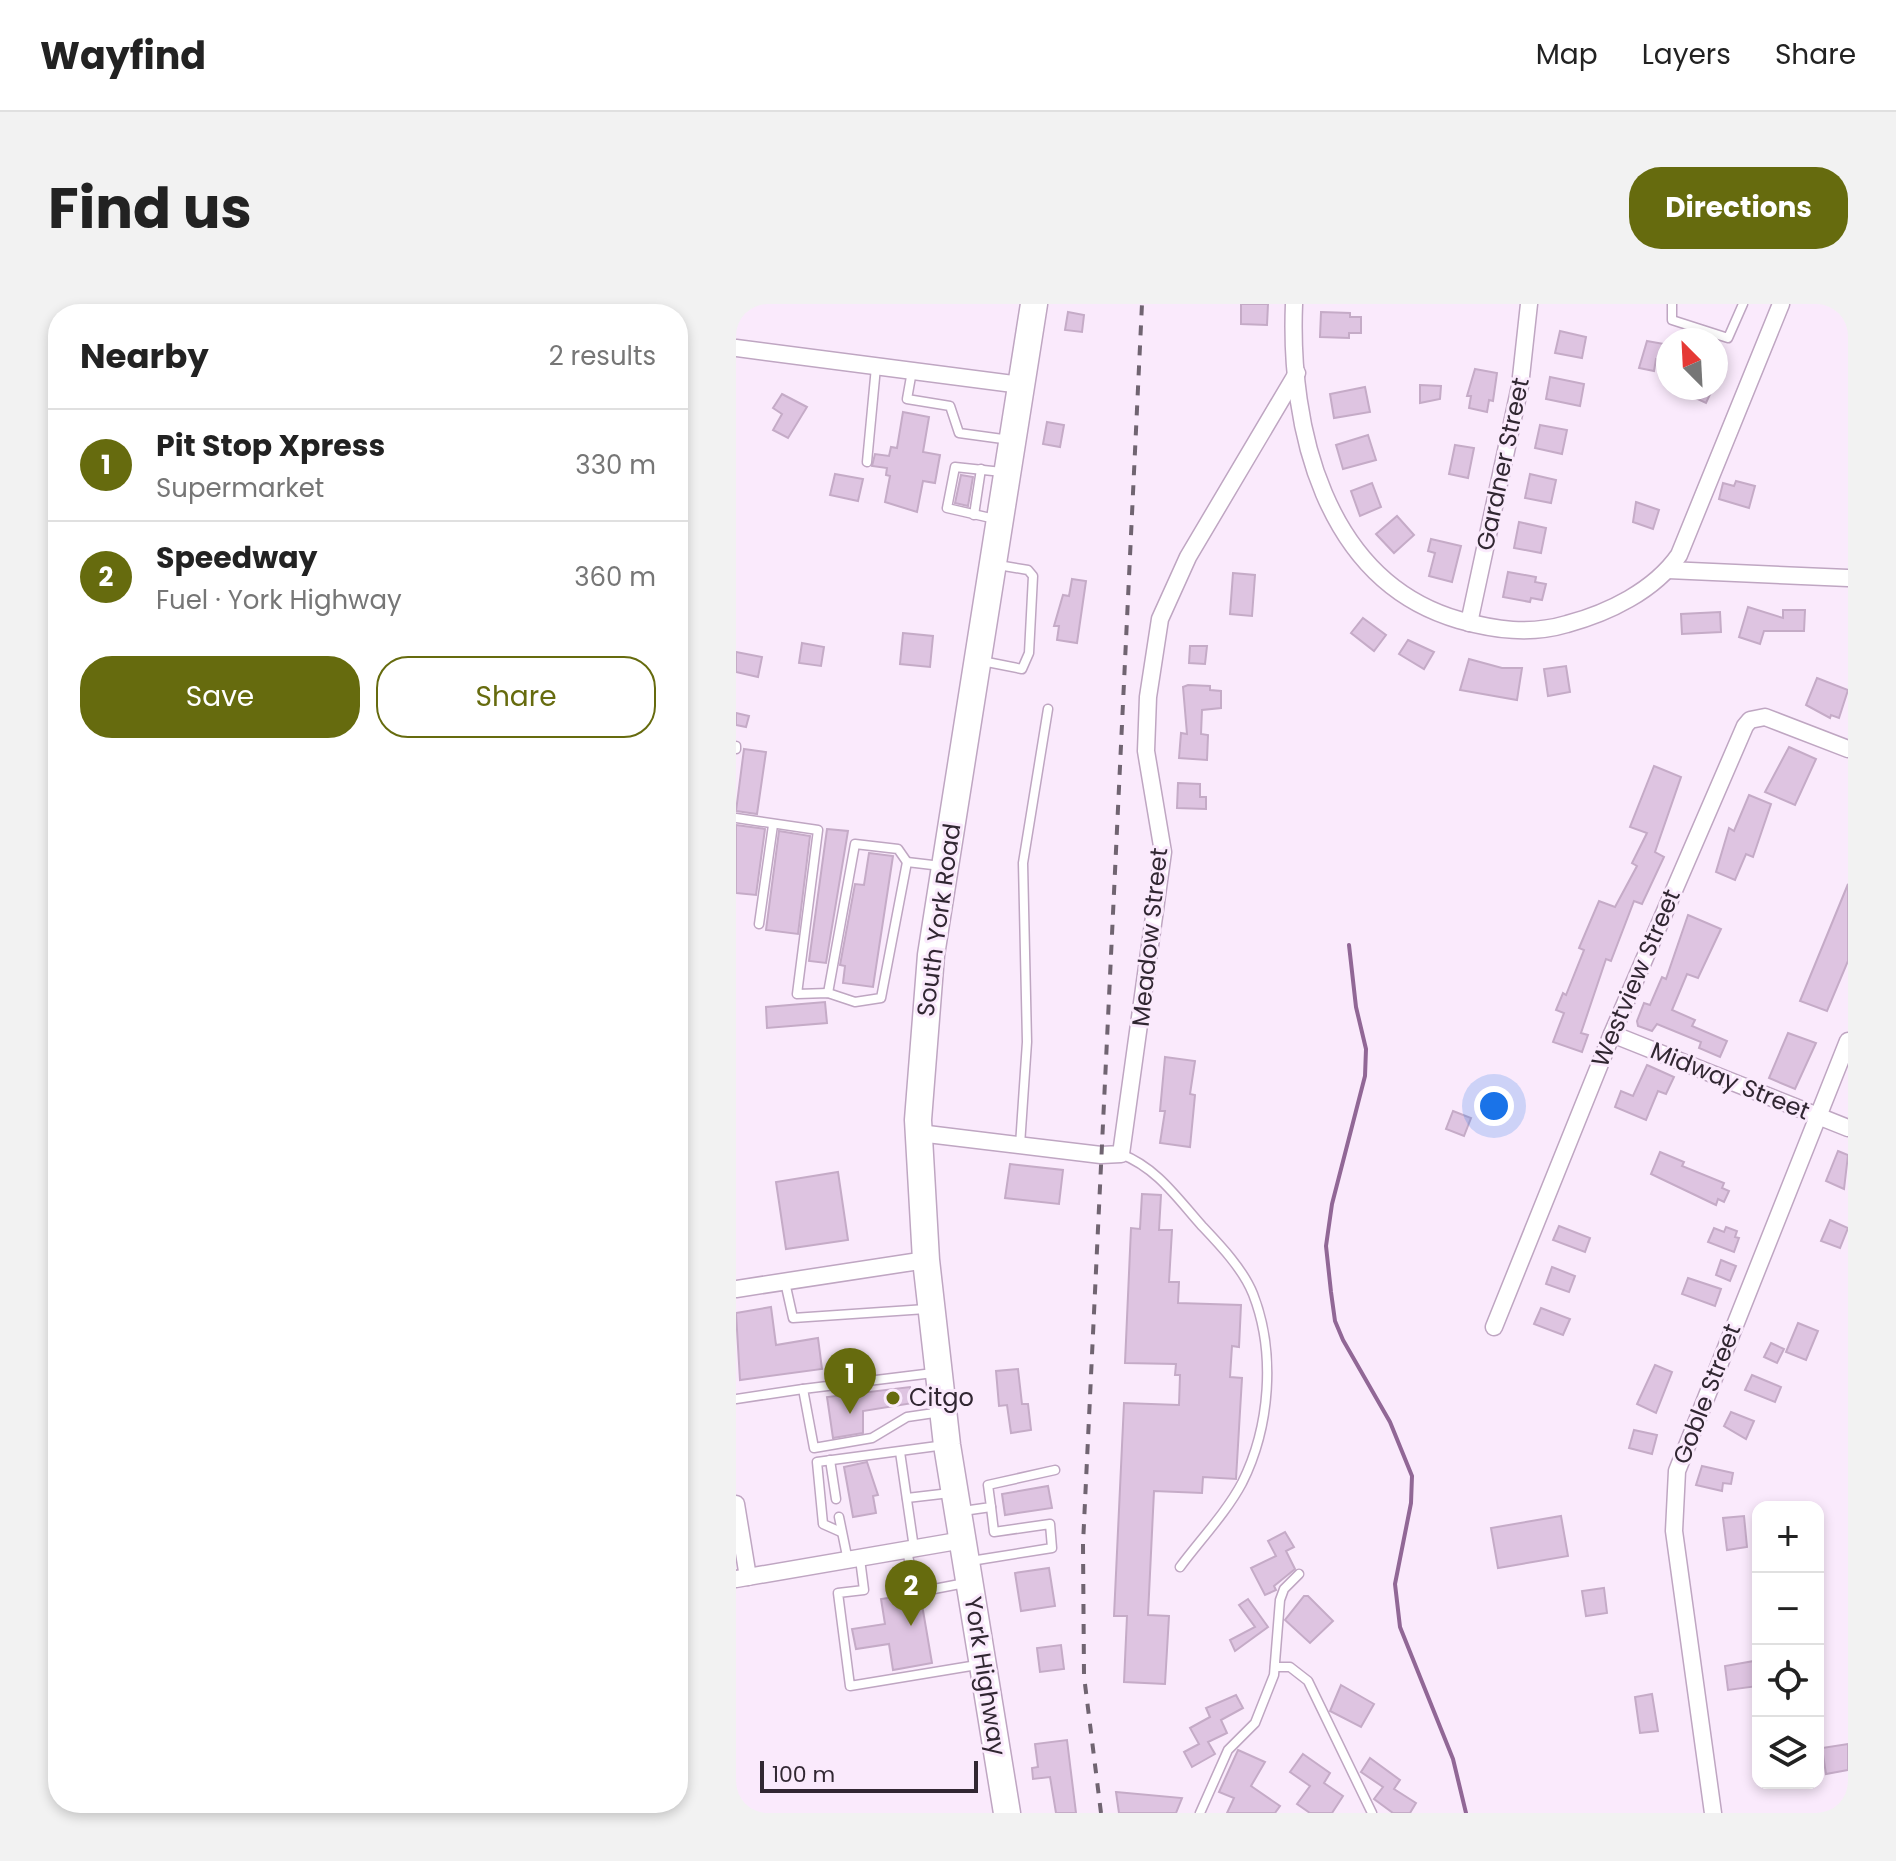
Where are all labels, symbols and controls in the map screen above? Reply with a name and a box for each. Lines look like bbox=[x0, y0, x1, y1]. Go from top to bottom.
text: Wayfind bbox=[40, 29, 206, 82]
text: Map bbox=[1536, 35, 1598, 74]
text: Layers bbox=[1642, 35, 1731, 74]
text: Share bbox=[1775, 35, 1856, 74]
button: Directions bbox=[1629, 167, 1848, 249]
text: Find us bbox=[48, 169, 252, 248]
north arrow bbox=[1656, 328, 1728, 400]
text: Nearby bbox=[80, 332, 209, 380]
text: 2 results bbox=[549, 338, 656, 374]
street label: Gardner Street bbox=[1468, 374, 1537, 553]
text: Pit Stop Xpress bbox=[156, 424, 385, 467]
text: 1 bbox=[101, 447, 111, 483]
text: 330 m bbox=[575, 447, 656, 483]
text: Supermarket bbox=[156, 470, 324, 506]
text: Speedway bbox=[156, 536, 317, 579]
text: 2 bbox=[99, 559, 113, 595]
text: 360 m bbox=[574, 559, 656, 595]
text: Fuel · York Highway bbox=[156, 582, 402, 618]
button: Save bbox=[80, 656, 360, 738]
button: Share bbox=[376, 656, 656, 738]
street label: South York Road bbox=[909, 821, 968, 1019]
street label: Meadow Street bbox=[1124, 846, 1175, 1028]
street label: Westview Street bbox=[1583, 884, 1688, 1072]
street label: Midway Street bbox=[1646, 1034, 1815, 1127]
your location bbox=[1474, 1086, 1514, 1126]
street label: Goble Street bbox=[1665, 1319, 1748, 1469]
pin: 1 bbox=[824, 1348, 876, 1414]
place label: Citgo bbox=[909, 1381, 974, 1414]
marker: Citgo bbox=[884, 1389, 902, 1407]
map controls bbox=[1752, 1501, 1824, 1789]
button: + bbox=[1752, 1501, 1824, 1573]
pin: 2 bbox=[885, 1560, 937, 1626]
button: − bbox=[1752, 1573, 1824, 1645]
street label: York Highway bbox=[957, 1594, 1014, 1758]
button: locate bbox=[1752, 1645, 1824, 1717]
button: layers bbox=[1752, 1717, 1824, 1789]
scale bar bbox=[760, 1757, 978, 1793]
text: 100 m bbox=[772, 1759, 835, 1790]

